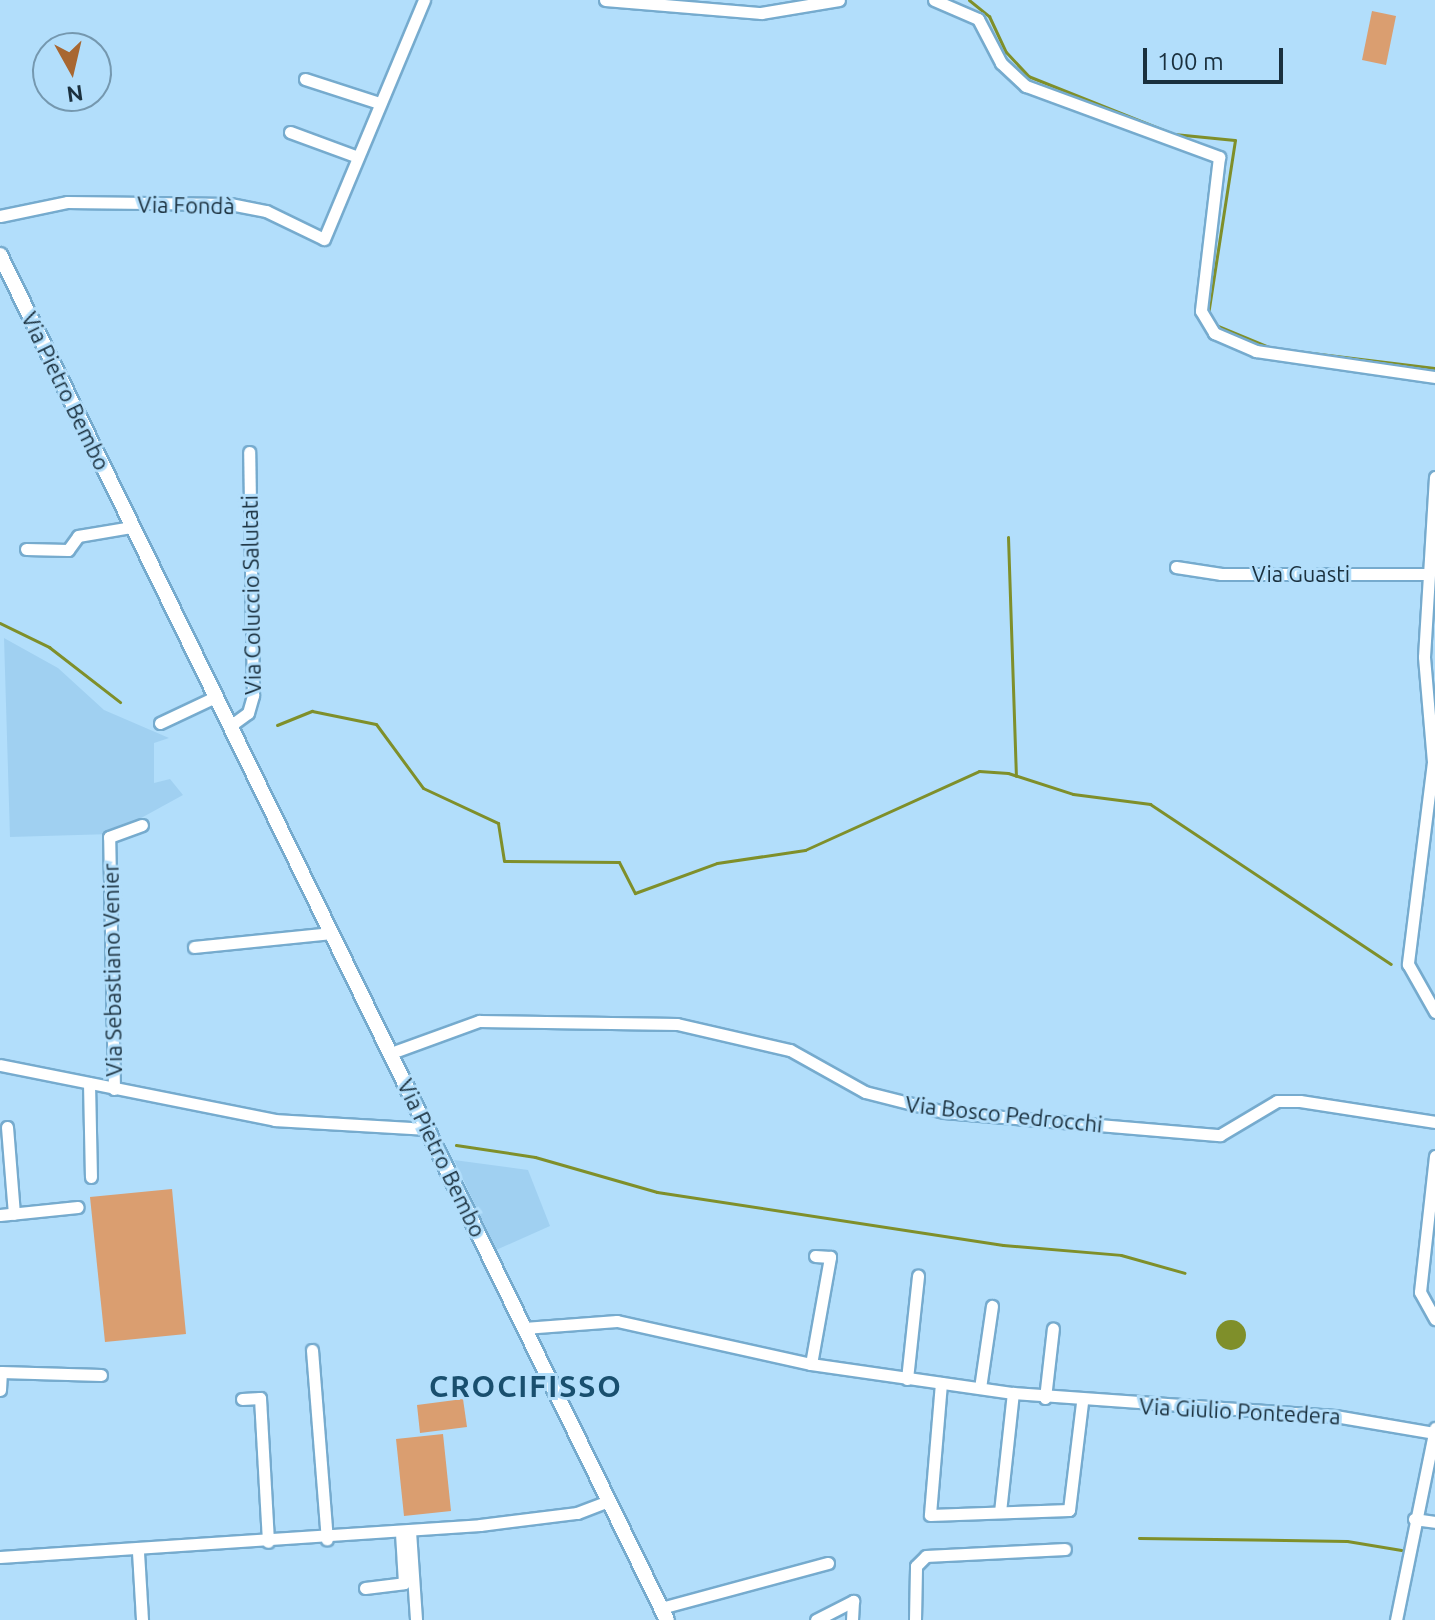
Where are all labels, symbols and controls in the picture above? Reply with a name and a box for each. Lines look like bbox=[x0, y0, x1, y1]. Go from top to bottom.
north arrow bbox=[32, 32, 112, 112]
scale bar bbox=[1147, 32, 1287, 82]
text: 100 m bbox=[1157, 48, 1224, 75]
text: N bbox=[65, 81, 85, 108]
street label: Via Fondà bbox=[137, 191, 235, 219]
street label: Via Pietro Bembo bbox=[16, 308, 116, 474]
street label: Via Coluccio Salutati bbox=[236, 495, 266, 695]
street label: Via Guasti bbox=[1252, 561, 1350, 587]
street label: Via Sebastiano Venier bbox=[97, 863, 127, 1077]
street label: Via Pietro Bembo bbox=[392, 1075, 492, 1241]
street label: Via Bosco Pedrocchi bbox=[904, 1091, 1104, 1137]
district label: CROCIFISSO bbox=[429, 1368, 623, 1404]
street label: Via Giulio Pontedera bbox=[1139, 1393, 1341, 1429]

